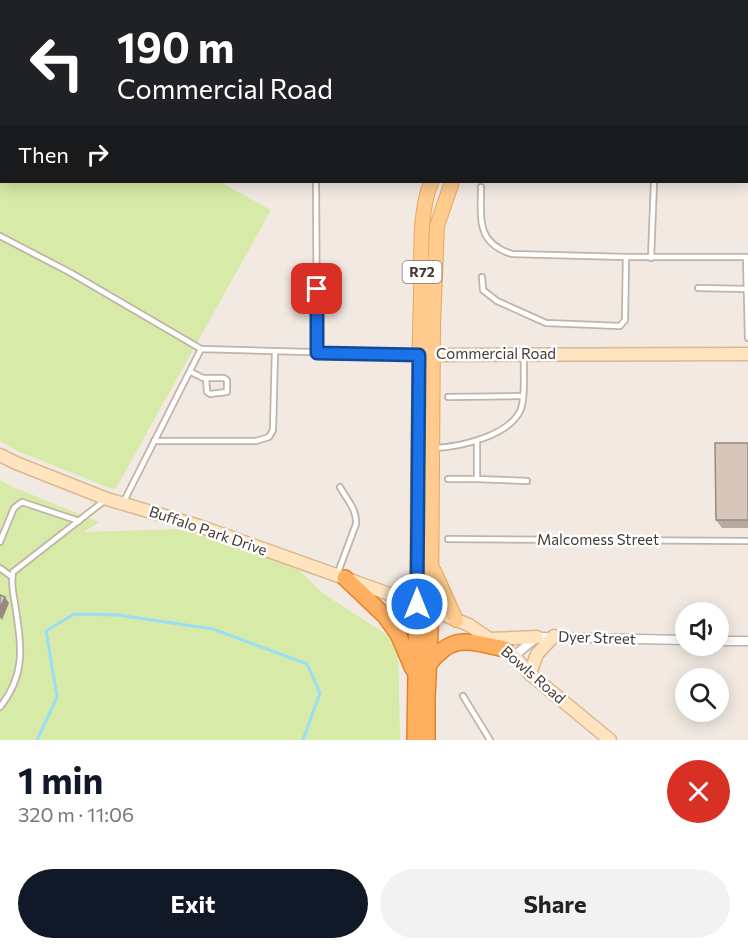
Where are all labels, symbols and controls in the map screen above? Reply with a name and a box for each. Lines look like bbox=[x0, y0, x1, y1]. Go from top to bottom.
text: 190 m bbox=[117, 20, 235, 72]
icon: left bbox=[18, 24, 96, 102]
text: Commercial Road bbox=[117, 72, 333, 105]
icon: right bbox=[81, 138, 114, 171]
text: Then bbox=[18, 141, 69, 168]
road number: R72 bbox=[402, 261, 442, 283]
pin bbox=[291, 263, 342, 314]
icon: arrive bbox=[300, 272, 333, 305]
street label: Commercial Road bbox=[436, 344, 556, 362]
street label: Buffalo Park Drive bbox=[147, 501, 270, 559]
street label: Malcomess Street bbox=[537, 530, 659, 548]
position arrow bbox=[385, 572, 449, 636]
map controls bbox=[675, 602, 729, 722]
button: sound bbox=[675, 602, 729, 656]
street label: Dyer Street bbox=[558, 627, 636, 647]
street label: Bowls Road bbox=[498, 642, 569, 707]
button: search bbox=[675, 668, 729, 722]
text: 1 min bbox=[18, 757, 103, 801]
button: close bbox=[667, 760, 730, 823]
text: 320 m · 11:06 bbox=[18, 802, 134, 826]
button: Exit bbox=[18, 869, 368, 938]
button: Share bbox=[380, 869, 730, 938]

